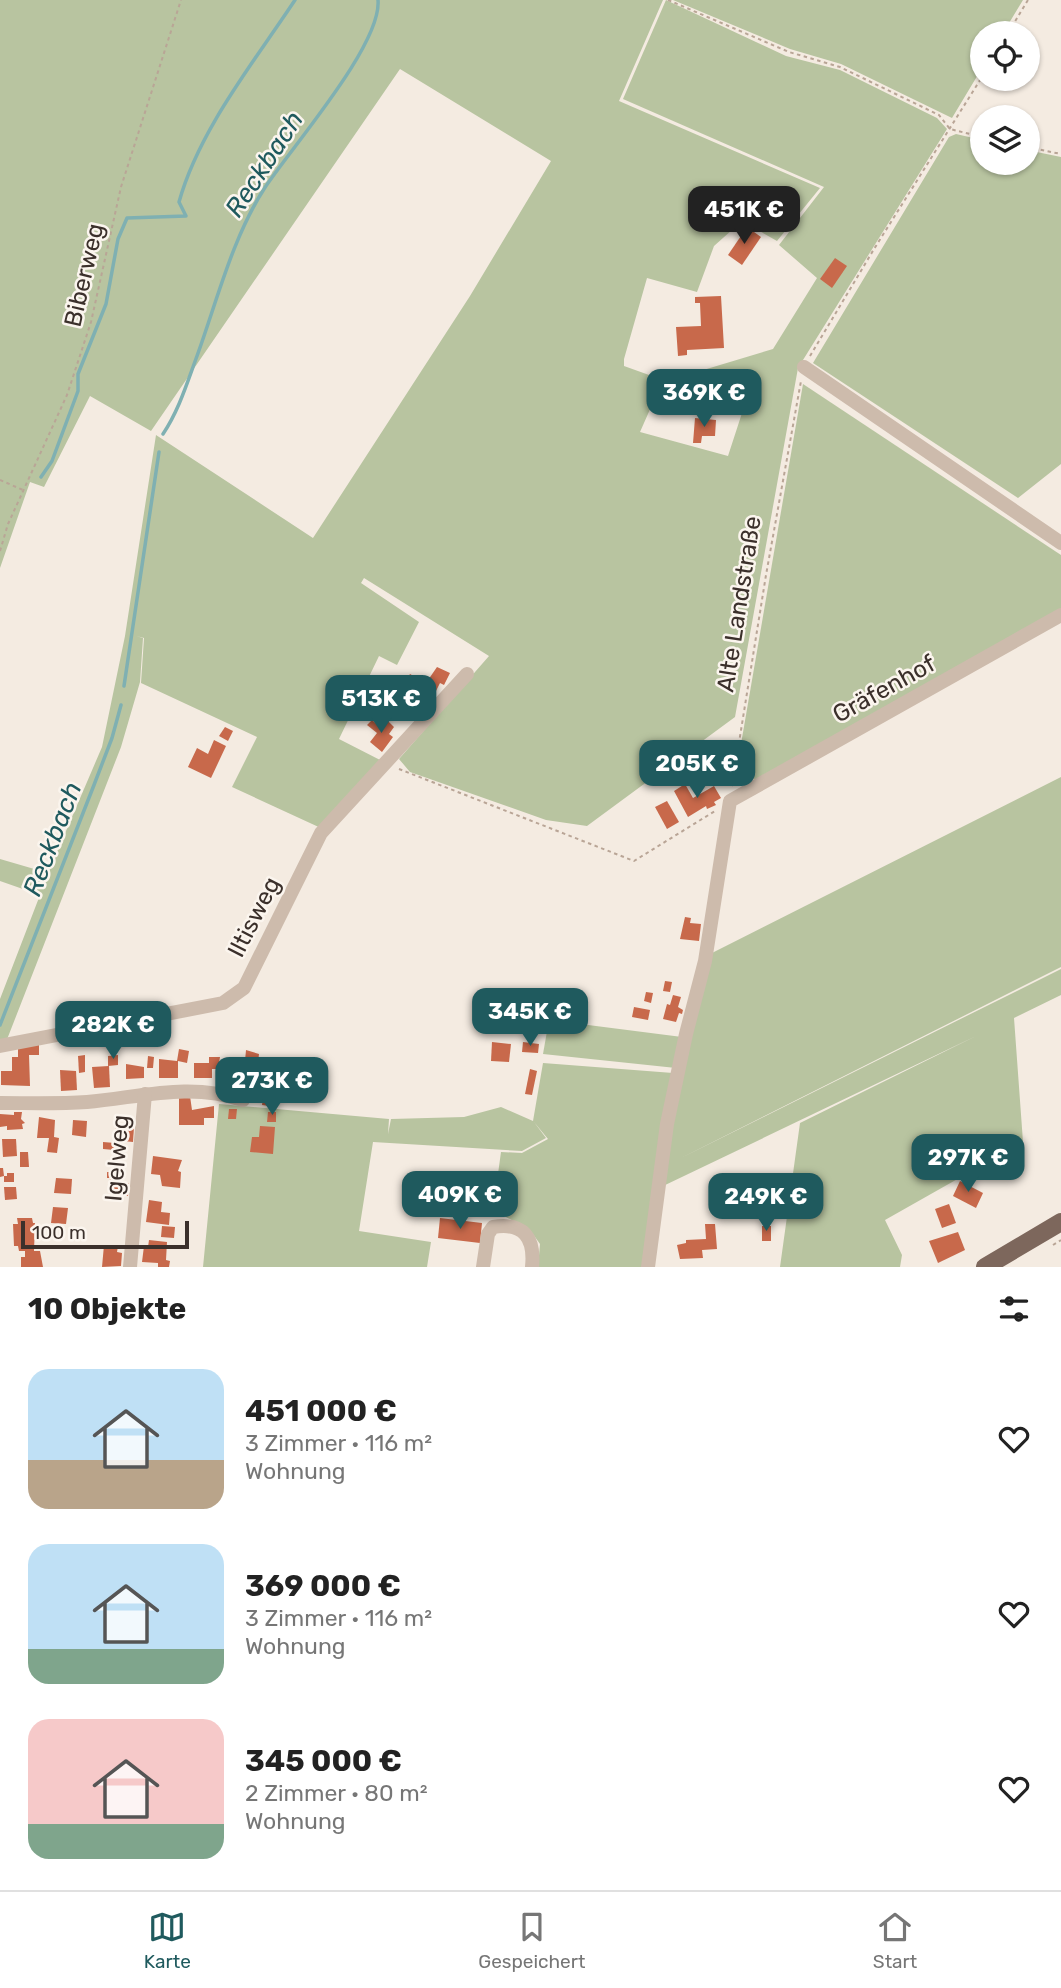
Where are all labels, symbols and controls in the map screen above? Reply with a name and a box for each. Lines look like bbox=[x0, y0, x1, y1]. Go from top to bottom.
map controls bbox=[970, 21, 1040, 175]
button: locate bbox=[970, 21, 1040, 91]
button: layers bbox=[970, 105, 1040, 175]
water label: Reckbach bbox=[219, 106, 310, 223]
pin: 451K € bbox=[687, 187, 801, 246]
text: 451K € bbox=[704, 195, 784, 223]
street label: Biberweg bbox=[59, 221, 109, 329]
pin: 369K € bbox=[647, 370, 761, 429]
text: 369K € bbox=[663, 378, 745, 406]
street label: Alte Landstraße bbox=[711, 514, 767, 694]
street label: Gräfenhof bbox=[828, 649, 941, 729]
pin: 513K € bbox=[324, 676, 438, 735]
text: 513K € bbox=[341, 684, 421, 712]
pin: 205K € bbox=[640, 740, 754, 800]
text: 205K € bbox=[655, 749, 739, 777]
water label: Reckbach bbox=[16, 778, 88, 901]
street label: Iltisweg bbox=[222, 872, 286, 962]
pin: 345K € bbox=[473, 988, 587, 1048]
text: 345K € bbox=[488, 997, 572, 1025]
pin: 282K € bbox=[56, 1002, 170, 1061]
text: 282K € bbox=[71, 1010, 155, 1038]
pin: 273K € bbox=[215, 1058, 329, 1117]
text: 273K € bbox=[231, 1066, 313, 1094]
street label: Igelweg bbox=[99, 1114, 135, 1202]
pin: 297K € bbox=[911, 1134, 1025, 1194]
text: 297K € bbox=[928, 1143, 1008, 1171]
pin: 409K € bbox=[403, 1172, 517, 1231]
pin: 249K € bbox=[709, 1174, 823, 1233]
text: 409K € bbox=[418, 1180, 502, 1208]
text: 249K € bbox=[724, 1182, 808, 1210]
scale bar bbox=[21, 1218, 189, 1250]
text: 100 m bbox=[32, 1221, 86, 1244]
icon: filters bbox=[995, 1290, 1033, 1328]
text: 10 Objekte bbox=[28, 1291, 186, 1327]
text: 451 000 € bbox=[245, 1393, 397, 1429]
icon: home bbox=[84, 1397, 168, 1481]
icon: heart bbox=[995, 1420, 1033, 1458]
text: 3 Zimmer · 116 m² bbox=[245, 1429, 432, 1457]
text: Wohnung bbox=[245, 1457, 346, 1485]
text: 369 000 € bbox=[245, 1568, 401, 1604]
icon: home bbox=[84, 1572, 168, 1656]
icon: heart bbox=[995, 1595, 1033, 1633]
text: 3 Zimmer · 116 m² bbox=[245, 1604, 432, 1632]
text: Wohnung bbox=[245, 1632, 346, 1660]
text: 345 000 € bbox=[245, 1743, 402, 1779]
icon: home bbox=[84, 1747, 168, 1831]
icon: heart bbox=[995, 1770, 1033, 1808]
text: 2 Zimmer · 80 m² bbox=[245, 1779, 428, 1807]
text: Wohnung bbox=[245, 1807, 346, 1835]
tab: Karte bbox=[144, 1908, 191, 1973]
tab: Gespeichert bbox=[478, 1908, 585, 1973]
tab: Start bbox=[873, 1908, 917, 1973]

